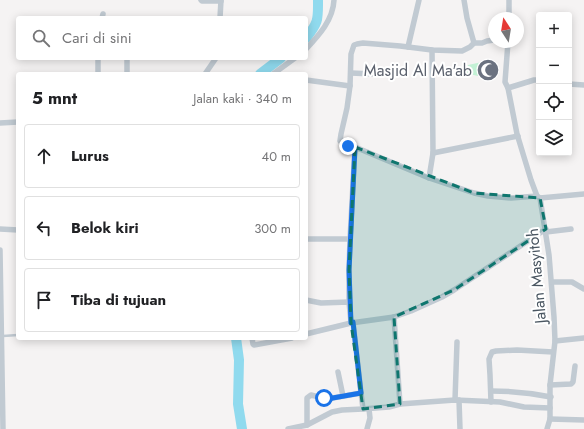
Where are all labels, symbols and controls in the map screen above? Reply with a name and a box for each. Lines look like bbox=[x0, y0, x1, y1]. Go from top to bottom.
north arrow bbox=[488, 12, 524, 48]
map controls bbox=[536, 12, 572, 156]
button: + bbox=[536, 12, 572, 48]
search box bbox=[16, 16, 308, 60]
icon: search bbox=[30, 27, 52, 49]
text: Cari di sini bbox=[62, 27, 132, 49]
button: − bbox=[536, 48, 572, 84]
mosque icon: Masjid Al Ma'ab bbox=[475, 57, 501, 83]
place label: Masjid Al Ma'ab bbox=[364, 59, 472, 82]
button: locate bbox=[536, 84, 572, 120]
text: 5 mnt bbox=[32, 86, 77, 110]
text: Jalan kaki · 340 m bbox=[193, 89, 292, 108]
button: layers bbox=[536, 120, 572, 156]
route end bbox=[339, 137, 357, 155]
icon: ahead bbox=[33, 145, 55, 167]
text: Lurus bbox=[71, 145, 109, 167]
text: 40 m bbox=[262, 147, 291, 166]
icon: left bbox=[33, 217, 55, 239]
text: Belok kiri bbox=[71, 217, 139, 239]
text: 300 m bbox=[254, 219, 291, 238]
street label: Jalan Masyitoh bbox=[521, 227, 552, 326]
icon: arrive bbox=[33, 289, 55, 311]
text: Tiba di tujuan bbox=[71, 289, 166, 311]
route start bbox=[315, 389, 333, 407]

